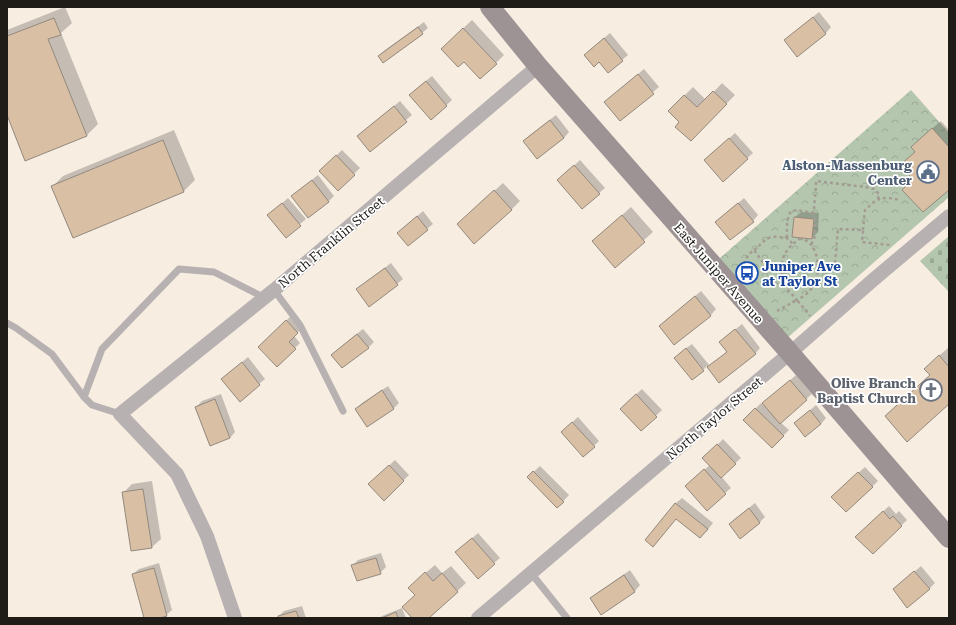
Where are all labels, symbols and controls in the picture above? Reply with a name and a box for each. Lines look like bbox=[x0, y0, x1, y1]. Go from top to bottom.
place label: Alston-Massenburg Center bbox=[782, 158, 912, 188]
public building icon: Alston-Massenburg Center bbox=[915, 159, 941, 185]
street label: North Franklin Street bbox=[275, 194, 387, 291]
street label: East Juniper Avenue bbox=[671, 220, 766, 327]
place label: Juniper Ave at Taylor St bbox=[762, 259, 841, 289]
bus stop icon: Juniper Ave at Taylor St bbox=[734, 260, 760, 286]
street label: North Taylor Street bbox=[663, 374, 765, 463]
place label: Olive Branch Baptist Church bbox=[817, 376, 916, 406]
church icon: Olive Branch Baptist Church bbox=[918, 377, 944, 403]

